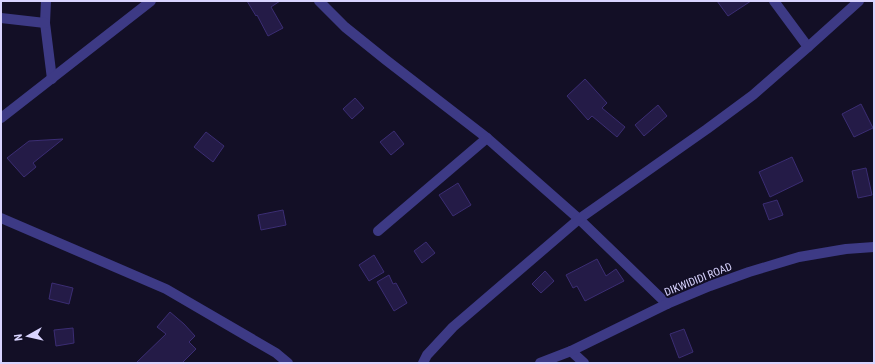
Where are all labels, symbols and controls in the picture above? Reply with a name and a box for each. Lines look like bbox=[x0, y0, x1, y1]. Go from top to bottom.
street label: DIKWIDIDI ROAD bbox=[663, 260, 734, 299]
north arrow bbox=[8, 316, 48, 356]
text: N bbox=[12, 333, 25, 342]

